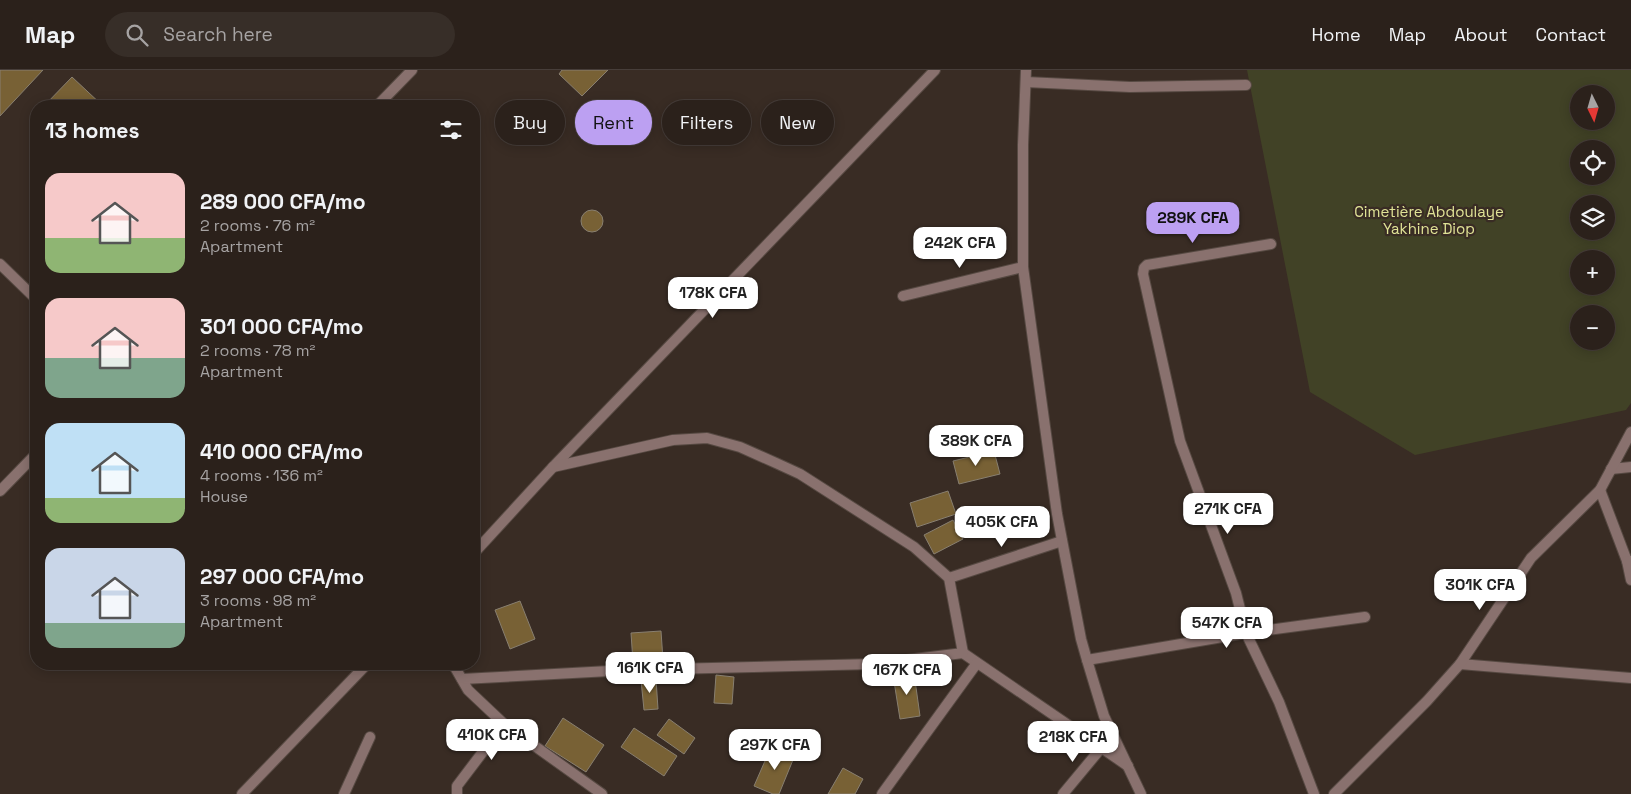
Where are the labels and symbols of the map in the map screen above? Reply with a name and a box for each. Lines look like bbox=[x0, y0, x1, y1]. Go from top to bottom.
north arrow bbox=[1570, 85, 1615, 130]
pin: 289K CFA bbox=[1141, 202, 1245, 244]
park label: Cimetière Abdoulaye Yakhine Diop bbox=[1354, 202, 1504, 238]
pin: 242K CFA bbox=[908, 226, 1012, 269]
pin: 178K CFA bbox=[661, 276, 765, 319]
pin: 389K CFA bbox=[924, 424, 1028, 467]
pin: 271K CFA bbox=[1176, 492, 1280, 535]
pin: 405K CFA bbox=[950, 506, 1054, 548]
pin: 301K CFA bbox=[1428, 568, 1532, 611]
pin: 547K CFA bbox=[1175, 606, 1279, 649]
pin: 161K CFA bbox=[598, 652, 702, 694]
pin: 167K CFA bbox=[855, 654, 959, 696]
pin: 410K CFA bbox=[440, 718, 544, 761]
pin: 218K CFA bbox=[1021, 720, 1125, 763]
pin: 297K CFA bbox=[723, 728, 827, 771]

